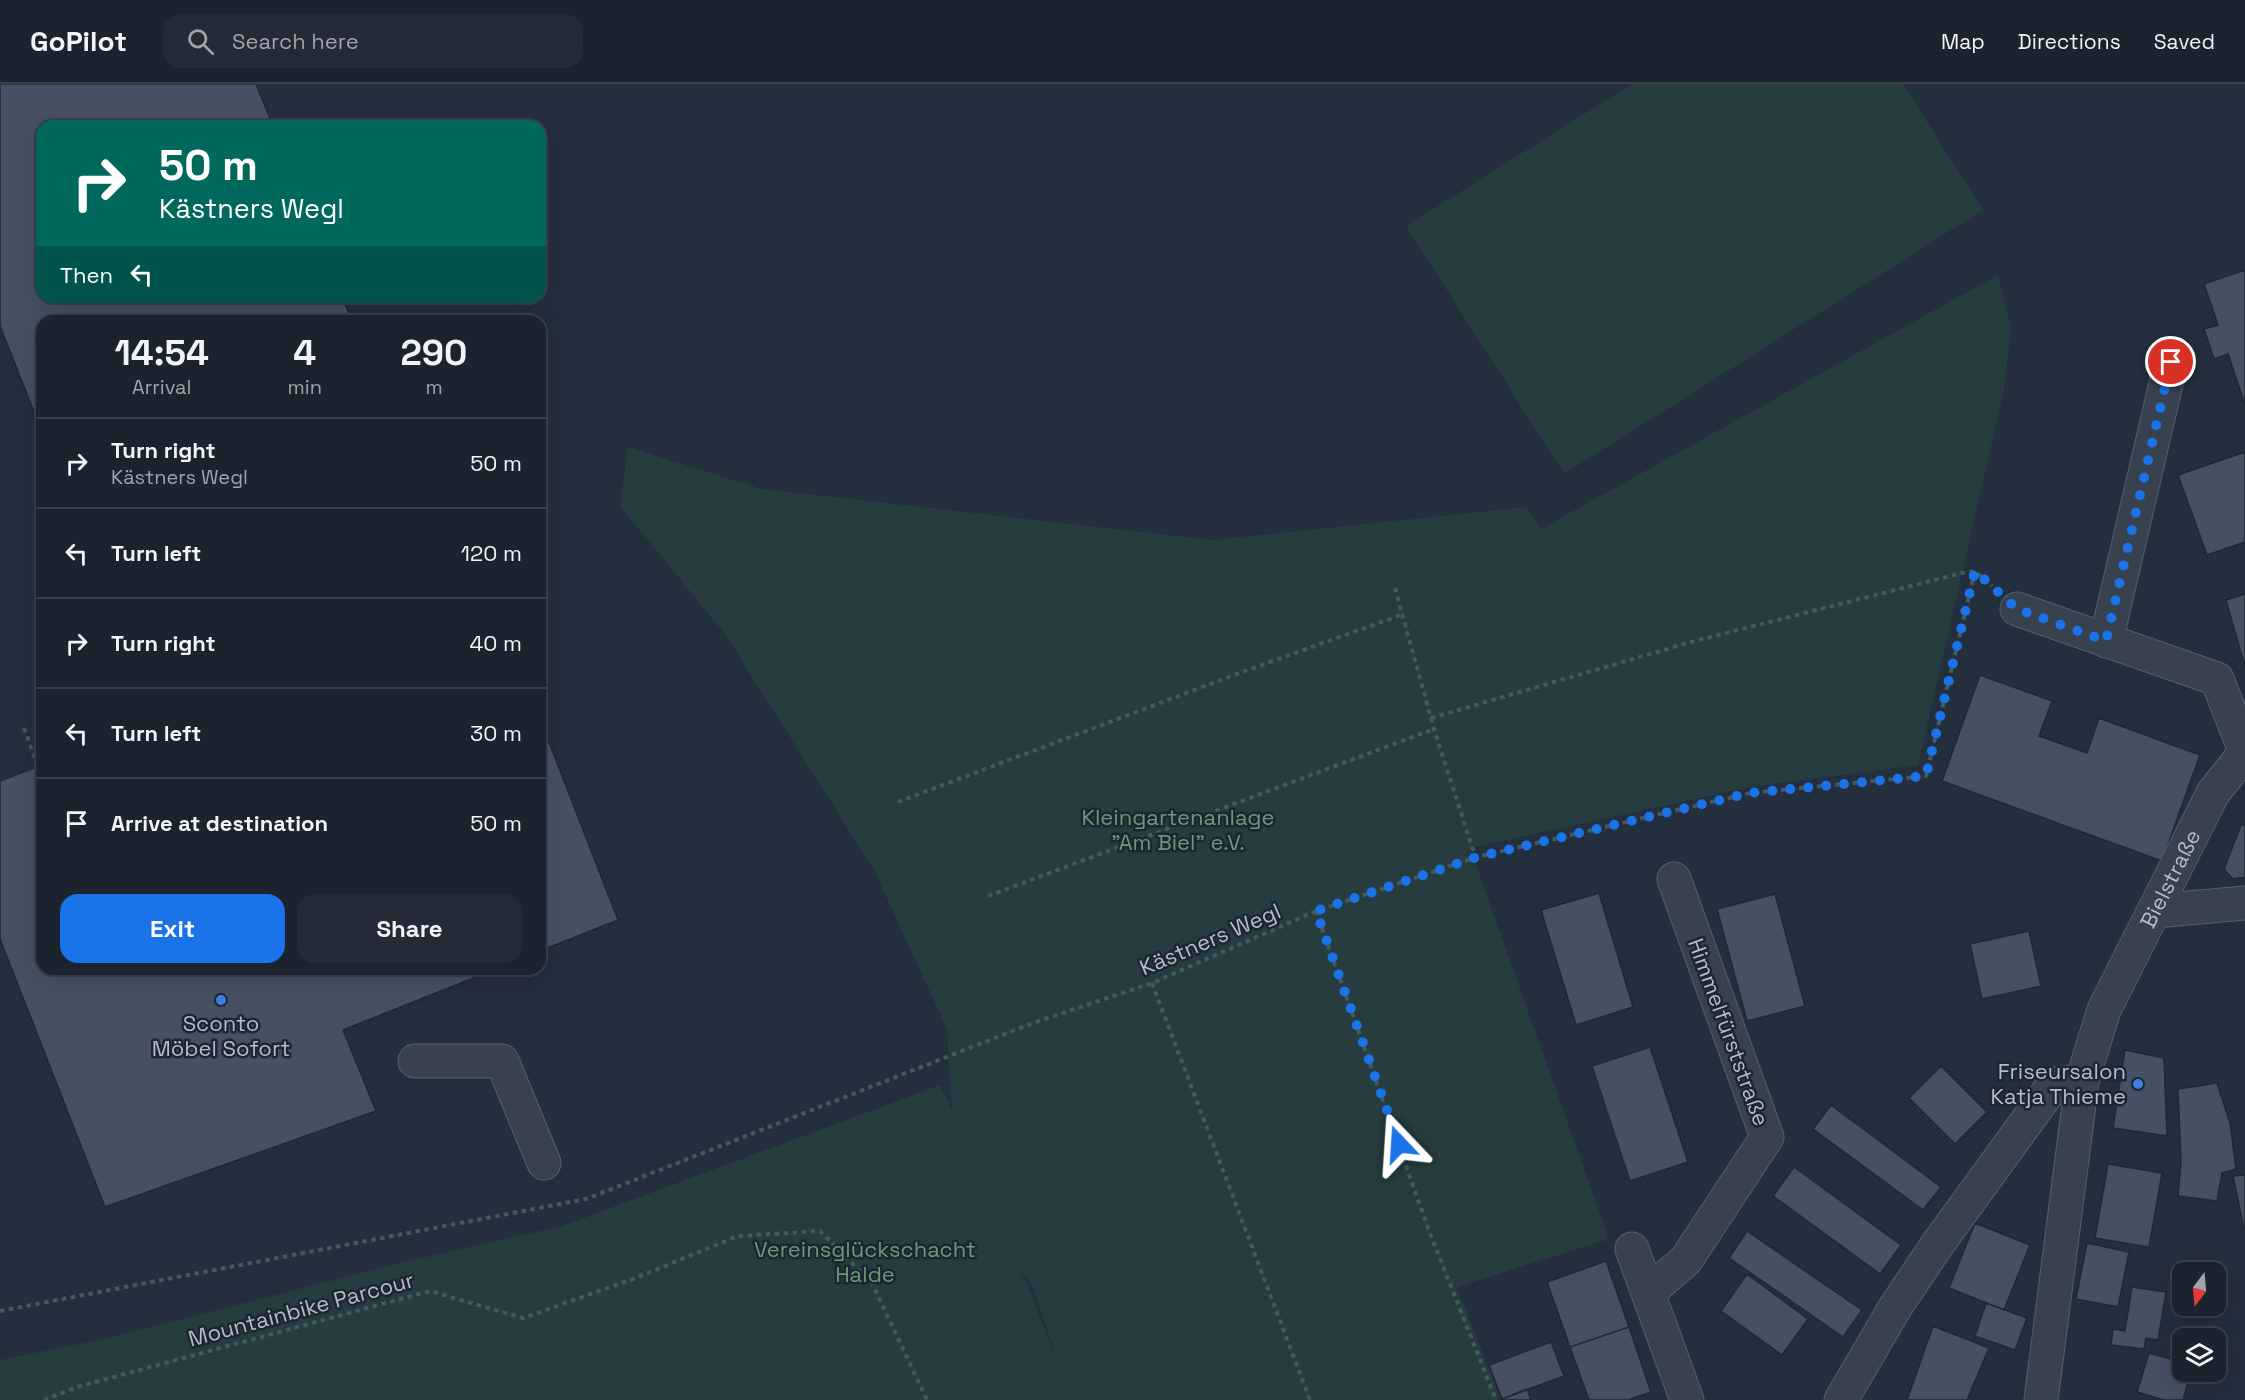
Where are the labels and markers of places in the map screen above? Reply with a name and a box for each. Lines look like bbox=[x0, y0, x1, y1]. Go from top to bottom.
pin bbox=[2145, 336, 2196, 387]
marker: Sconto Möbel Sofort bbox=[214, 993, 228, 1007]
place label: Sconto Möbel Sofort bbox=[152, 1009, 290, 1062]
place label: Friseursalon Katja Thieme bbox=[1991, 1057, 2126, 1110]
marker: Friseursalon Katja Thieme bbox=[2131, 1077, 2145, 1091]

